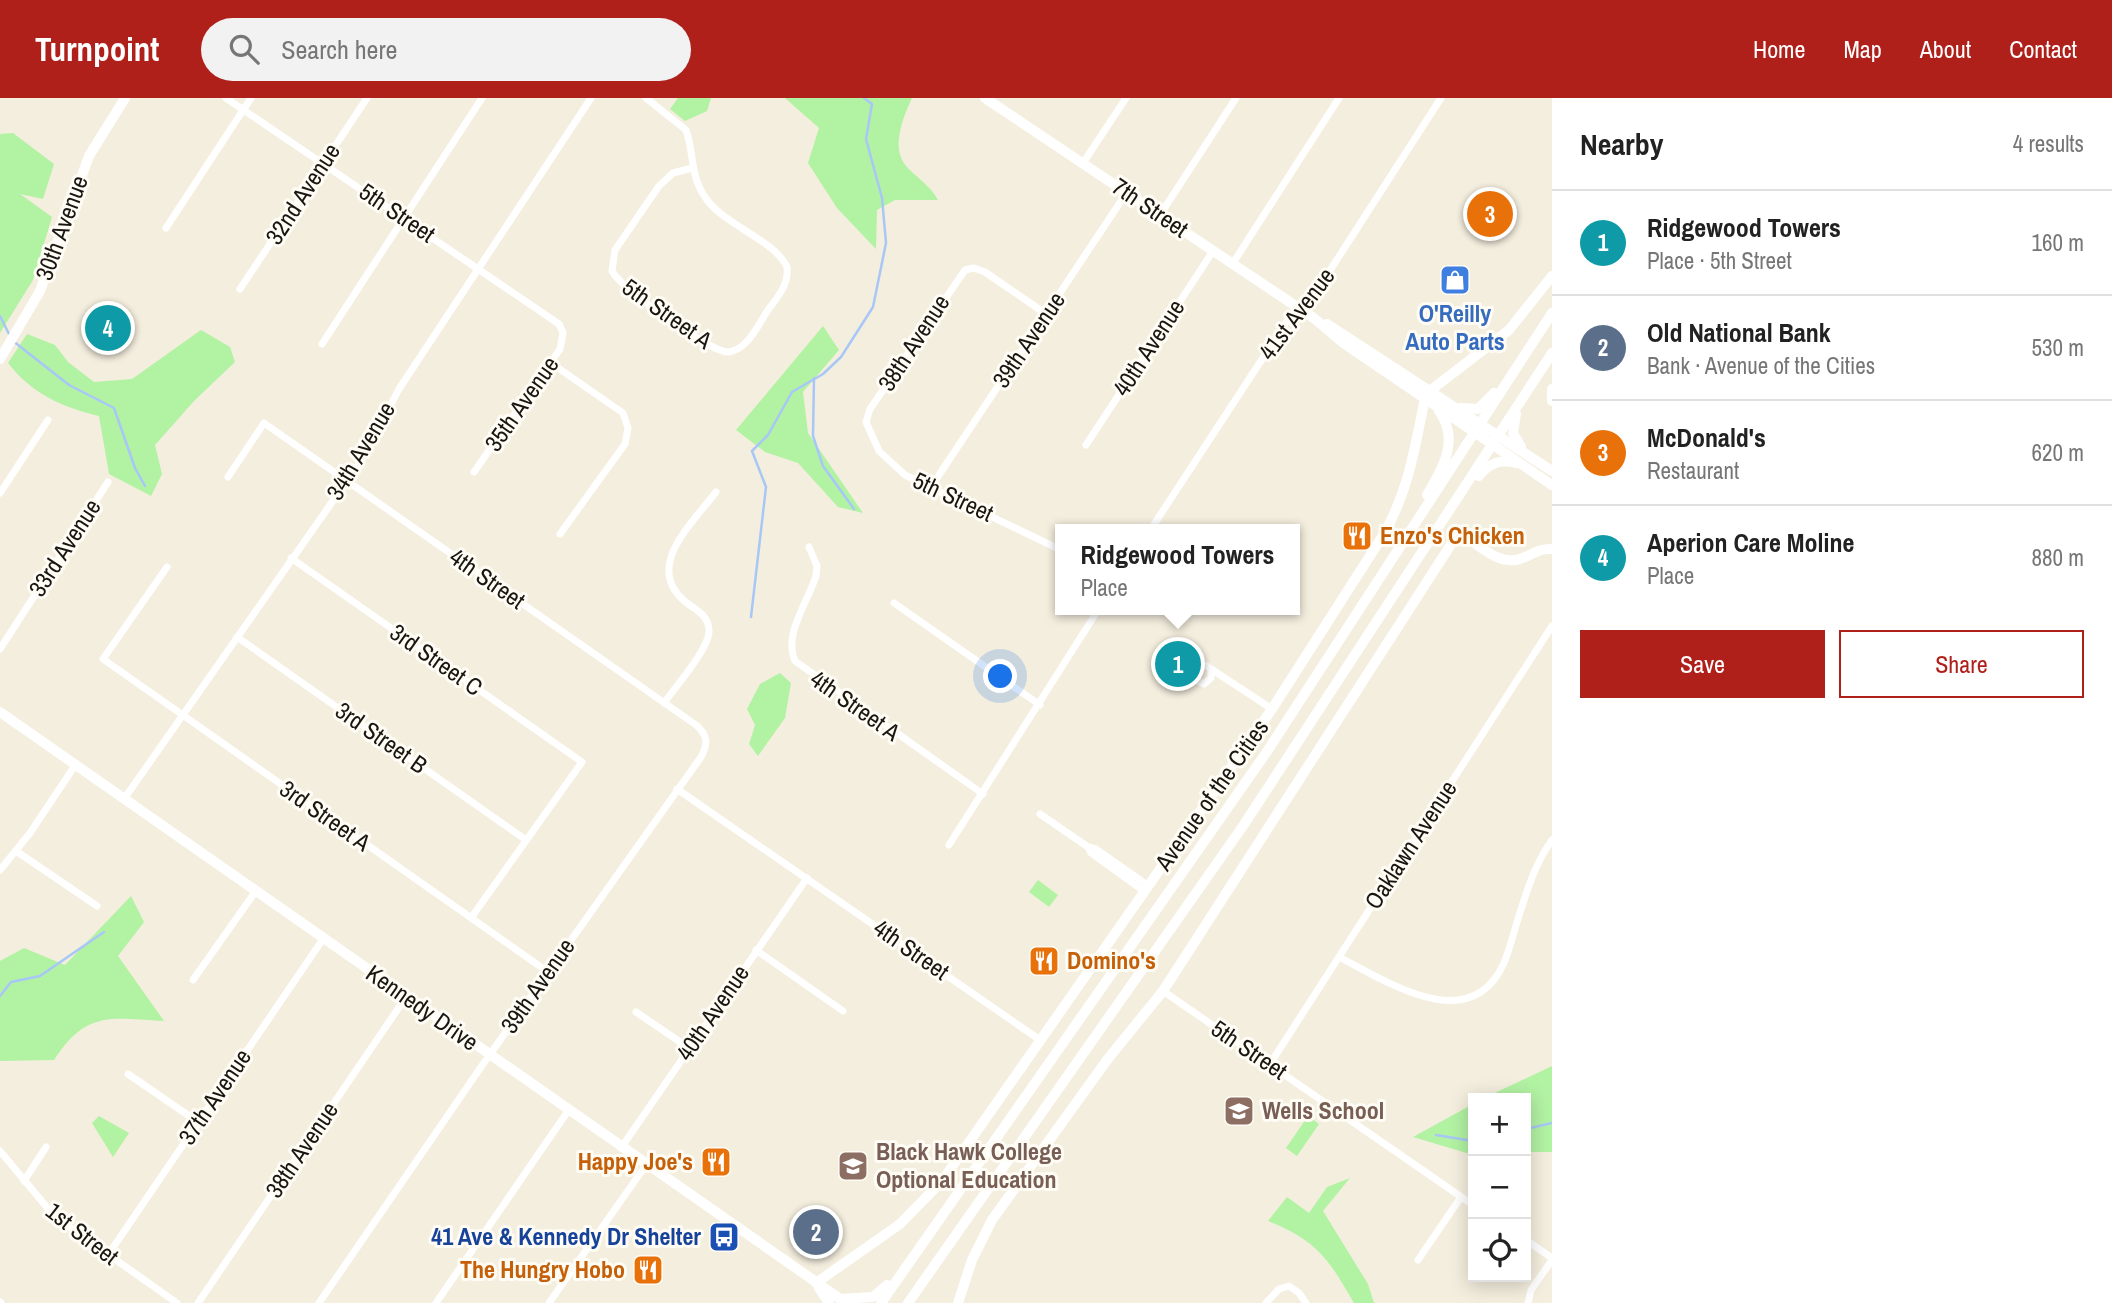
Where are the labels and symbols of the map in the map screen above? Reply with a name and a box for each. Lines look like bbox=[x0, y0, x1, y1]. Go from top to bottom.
street label: 32nd Avenue bbox=[258, 137, 347, 250]
street label: 7th Street bbox=[1106, 170, 1195, 245]
street label: 30th Avenue bbox=[27, 171, 95, 284]
street label: 5th Street bbox=[353, 175, 442, 250]
pin: 3 bbox=[1467, 188, 1513, 240]
street label: 41st Avenue bbox=[1251, 261, 1341, 366]
shop icon: O'Reilly Auto Parts bbox=[1438, 263, 1472, 297]
street label: 5th Street A bbox=[616, 271, 720, 356]
street label: 39th Avenue bbox=[984, 285, 1072, 394]
street label: 38th Avenue bbox=[870, 288, 956, 397]
street label: 40th Avenue bbox=[1105, 293, 1191, 402]
place label: O'Reilly Auto Parts bbox=[1405, 297, 1505, 357]
pin: 4 bbox=[85, 302, 131, 354]
street label: 35th Avenue bbox=[477, 350, 566, 457]
street label: 34th Avenue bbox=[318, 395, 402, 505]
street label: 5th Street bbox=[908, 464, 999, 529]
street label: 33rd Avenue bbox=[21, 493, 108, 602]
restaurant icon: Enzo's Chicken bbox=[1340, 519, 1374, 553]
place label: Enzo's Chicken bbox=[1380, 519, 1525, 551]
street label: 4th Street bbox=[443, 541, 532, 616]
street label: 3rd Street C bbox=[384, 616, 489, 703]
pin: 1 bbox=[1155, 638, 1201, 690]
your location bbox=[983, 659, 1017, 693]
street label: 4th Street A bbox=[804, 663, 908, 748]
street label: 3rd Street B bbox=[329, 694, 434, 780]
street label: Avenue of the Cities bbox=[1146, 712, 1275, 877]
street label: 3rd Street A bbox=[274, 772, 378, 859]
street label: Oaklawn Avenue bbox=[1357, 774, 1464, 915]
street label: 4th Street bbox=[867, 912, 956, 987]
street label: 39th Avenue bbox=[493, 932, 582, 1039]
restaurant icon: Domino's bbox=[1027, 944, 1061, 978]
place label: Domino's bbox=[1067, 944, 1156, 976]
street label: Kennedy Drive bbox=[360, 957, 485, 1058]
street label: 40th Avenue bbox=[668, 958, 756, 1067]
street label: 5th Street bbox=[1205, 1012, 1294, 1087]
street label: 37th Avenue bbox=[170, 1042, 258, 1151]
school or university icon: Wells School bbox=[1222, 1094, 1256, 1128]
place label: Wells School bbox=[1262, 1094, 1384, 1126]
street label: 38th Avenue bbox=[257, 1095, 345, 1204]
place label: Black Hawk College Optional Education bbox=[876, 1135, 1062, 1195]
place label: Happy Joe's bbox=[578, 1145, 693, 1177]
restaurant icon: Happy Joe's bbox=[699, 1145, 733, 1179]
school or university icon: Black Hawk College Optional Education bbox=[836, 1149, 870, 1183]
street label: 1st Street bbox=[40, 1195, 126, 1272]
pin: 2 bbox=[793, 1206, 839, 1258]
place label: 41 Ave & Kennedy Dr Shelter bbox=[431, 1220, 701, 1252]
bus stop icon: 41 Ave & Kennedy Dr Shelter bbox=[707, 1220, 741, 1254]
place label: The Hungry Hobo bbox=[460, 1253, 625, 1285]
restaurant icon: The Hungry Hobo bbox=[631, 1253, 665, 1287]

